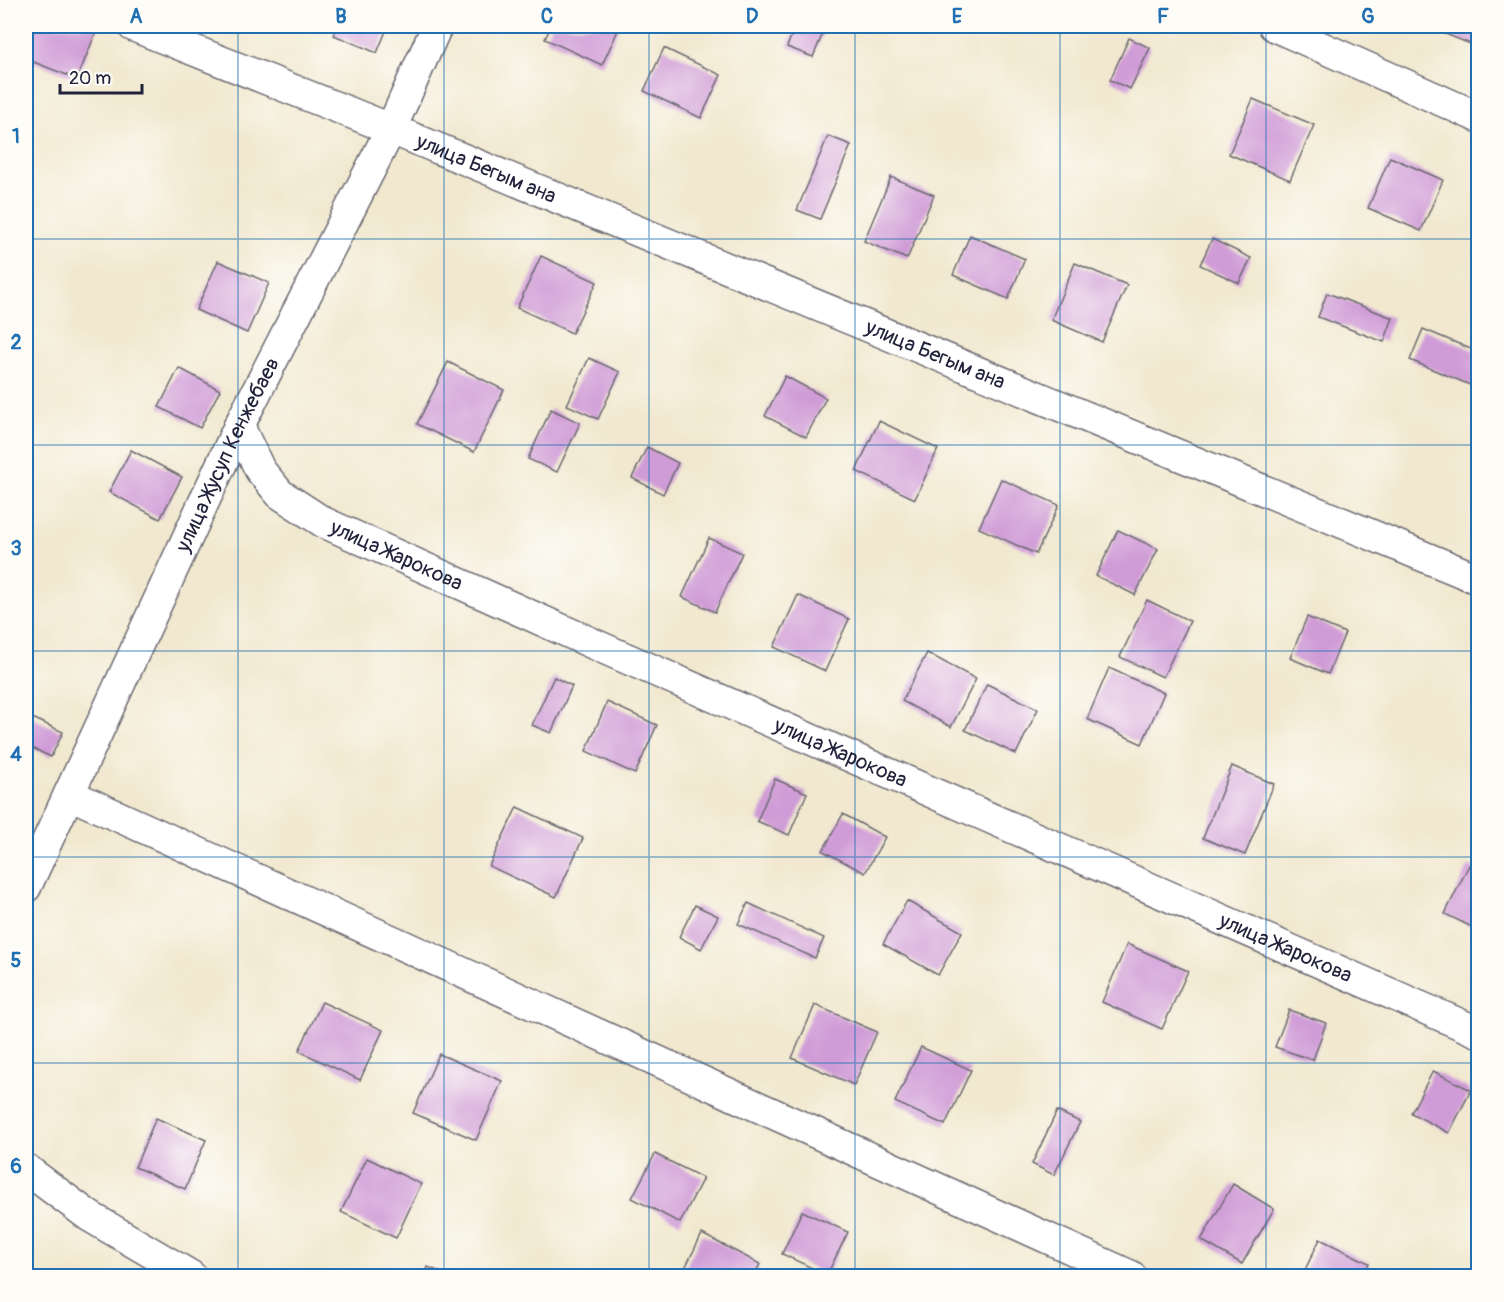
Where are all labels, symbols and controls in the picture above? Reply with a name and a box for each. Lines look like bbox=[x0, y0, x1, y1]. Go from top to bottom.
text: A bbox=[130, 4, 143, 29]
text: B bbox=[335, 4, 347, 29]
text: C bbox=[541, 4, 553, 29]
text: D bbox=[746, 4, 759, 29]
text: E bbox=[952, 4, 963, 29]
text: F bbox=[1157, 4, 1169, 29]
text: G bbox=[1361, 4, 1375, 29]
scale bar bbox=[60, 57, 142, 95]
text: 20 m bbox=[69, 67, 111, 90]
text: 1 bbox=[12, 124, 20, 149]
street label: улица Бегым ана bbox=[411, 128, 560, 210]
street label: улица Бегым ана bbox=[860, 313, 1009, 396]
text: 2 bbox=[10, 330, 22, 355]
street label: улица Жусуп Кенжебаев bbox=[169, 353, 286, 557]
street label: улица Жарокова bbox=[325, 514, 467, 597]
text: 3 bbox=[10, 536, 22, 561]
street label: улица Жарокова bbox=[769, 711, 911, 794]
text: 4 bbox=[10, 742, 22, 767]
street label: улица Жарокова bbox=[1214, 907, 1356, 989]
text: 5 bbox=[11, 948, 22, 973]
text: 6 bbox=[10, 1154, 22, 1179]

